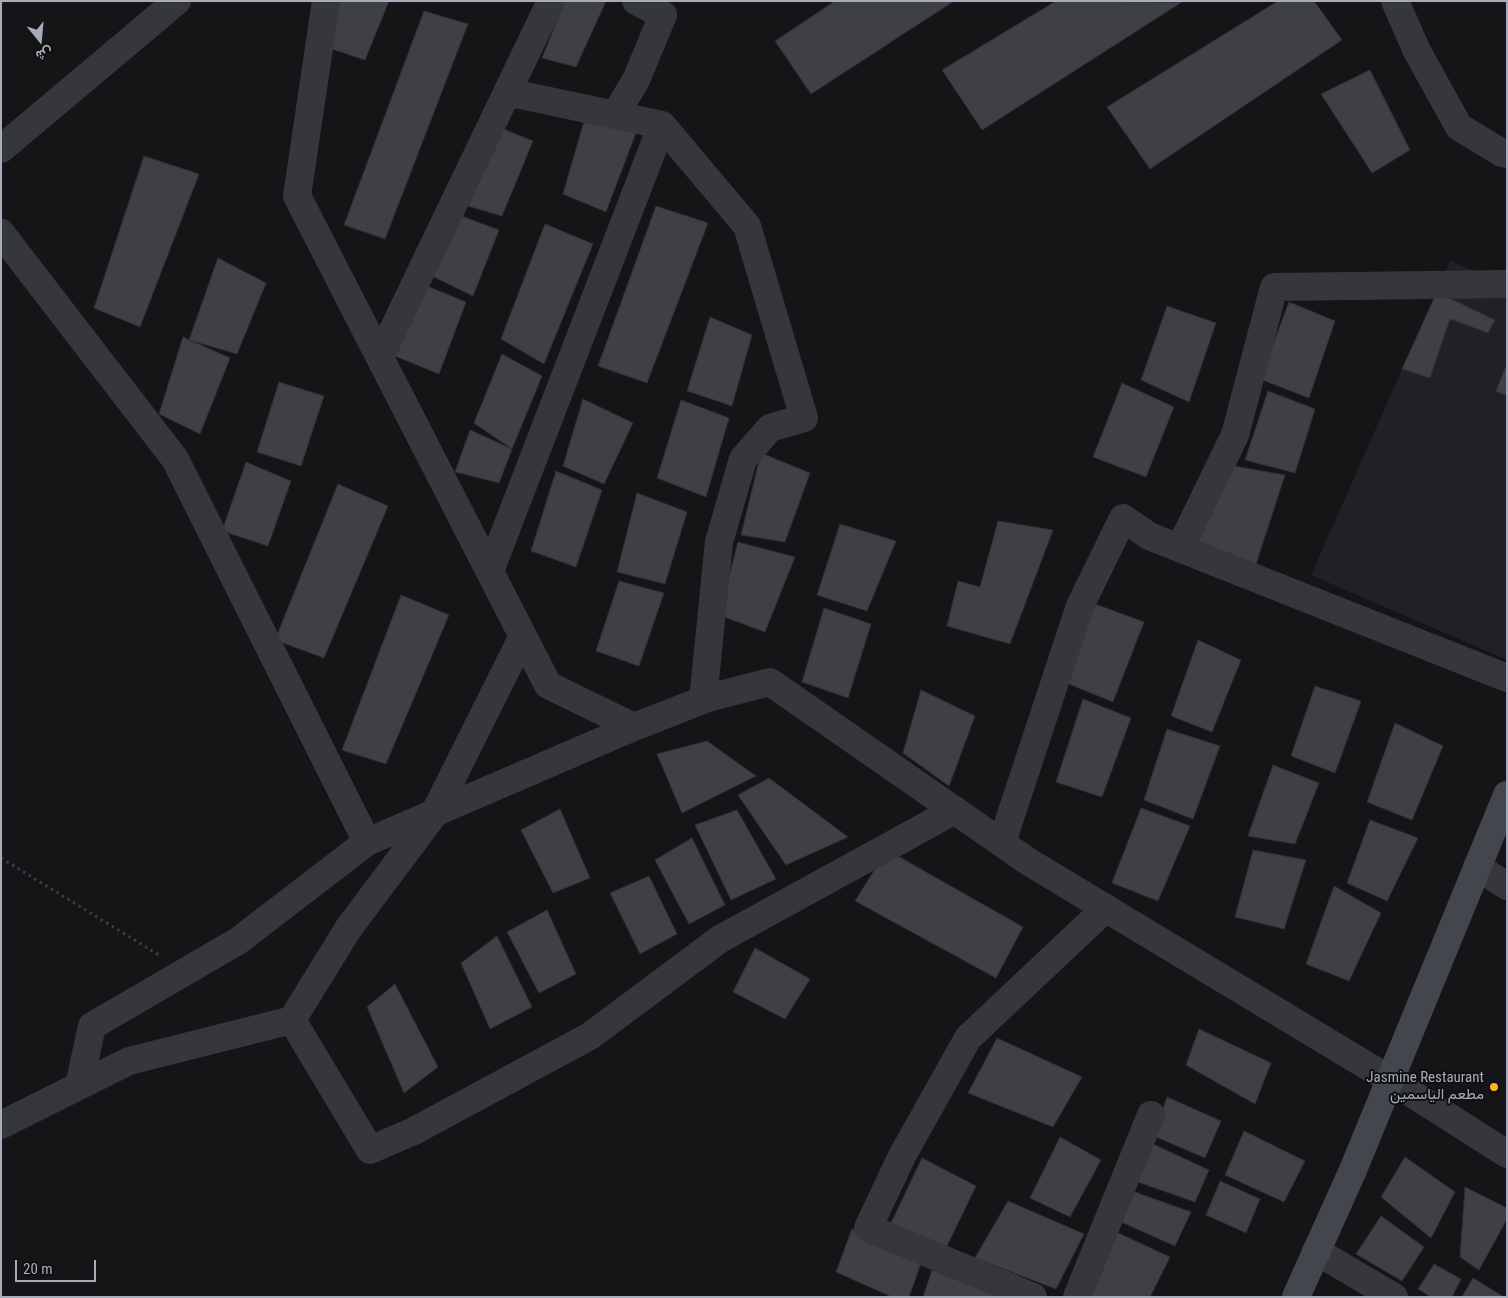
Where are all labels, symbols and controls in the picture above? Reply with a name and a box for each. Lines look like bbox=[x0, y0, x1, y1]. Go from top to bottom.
north arrow bbox=[15, 15, 65, 65]
text: ش bbox=[34, 44, 55, 64]
place label: Jasmine Restaurant مطعم الياسمين bbox=[1366, 1069, 1484, 1104]
marker: Jasmine Restaurant مطعم الياسمين bbox=[1488, 1081, 1500, 1093]
scale bar bbox=[18, 1250, 99, 1282]
text: 20 m bbox=[23, 1260, 53, 1278]

